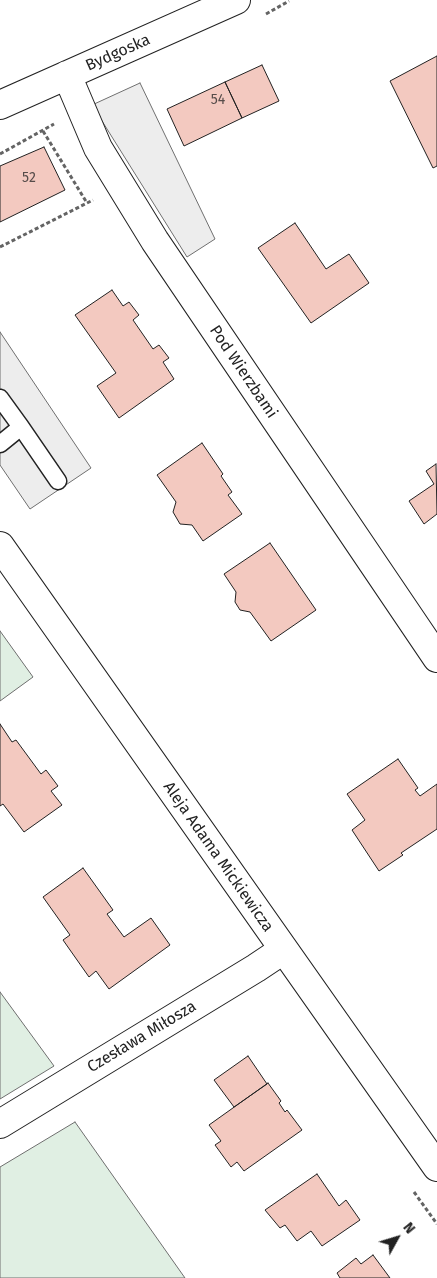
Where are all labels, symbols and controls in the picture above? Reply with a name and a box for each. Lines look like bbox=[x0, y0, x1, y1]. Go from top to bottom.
street label: Bydgoska bbox=[83, 30, 153, 76]
house number: 54 bbox=[211, 92, 225, 108]
house number: 52 bbox=[22, 170, 36, 186]
street label: Pod Wierzbami bbox=[205, 322, 281, 422]
street label: Aleja Adama Mickiewicza bbox=[159, 778, 277, 936]
street label: Czesława Miłosza bbox=[84, 997, 200, 1077]
north arrow bbox=[372, 1213, 422, 1263]
text: N bbox=[400, 1219, 419, 1237]

